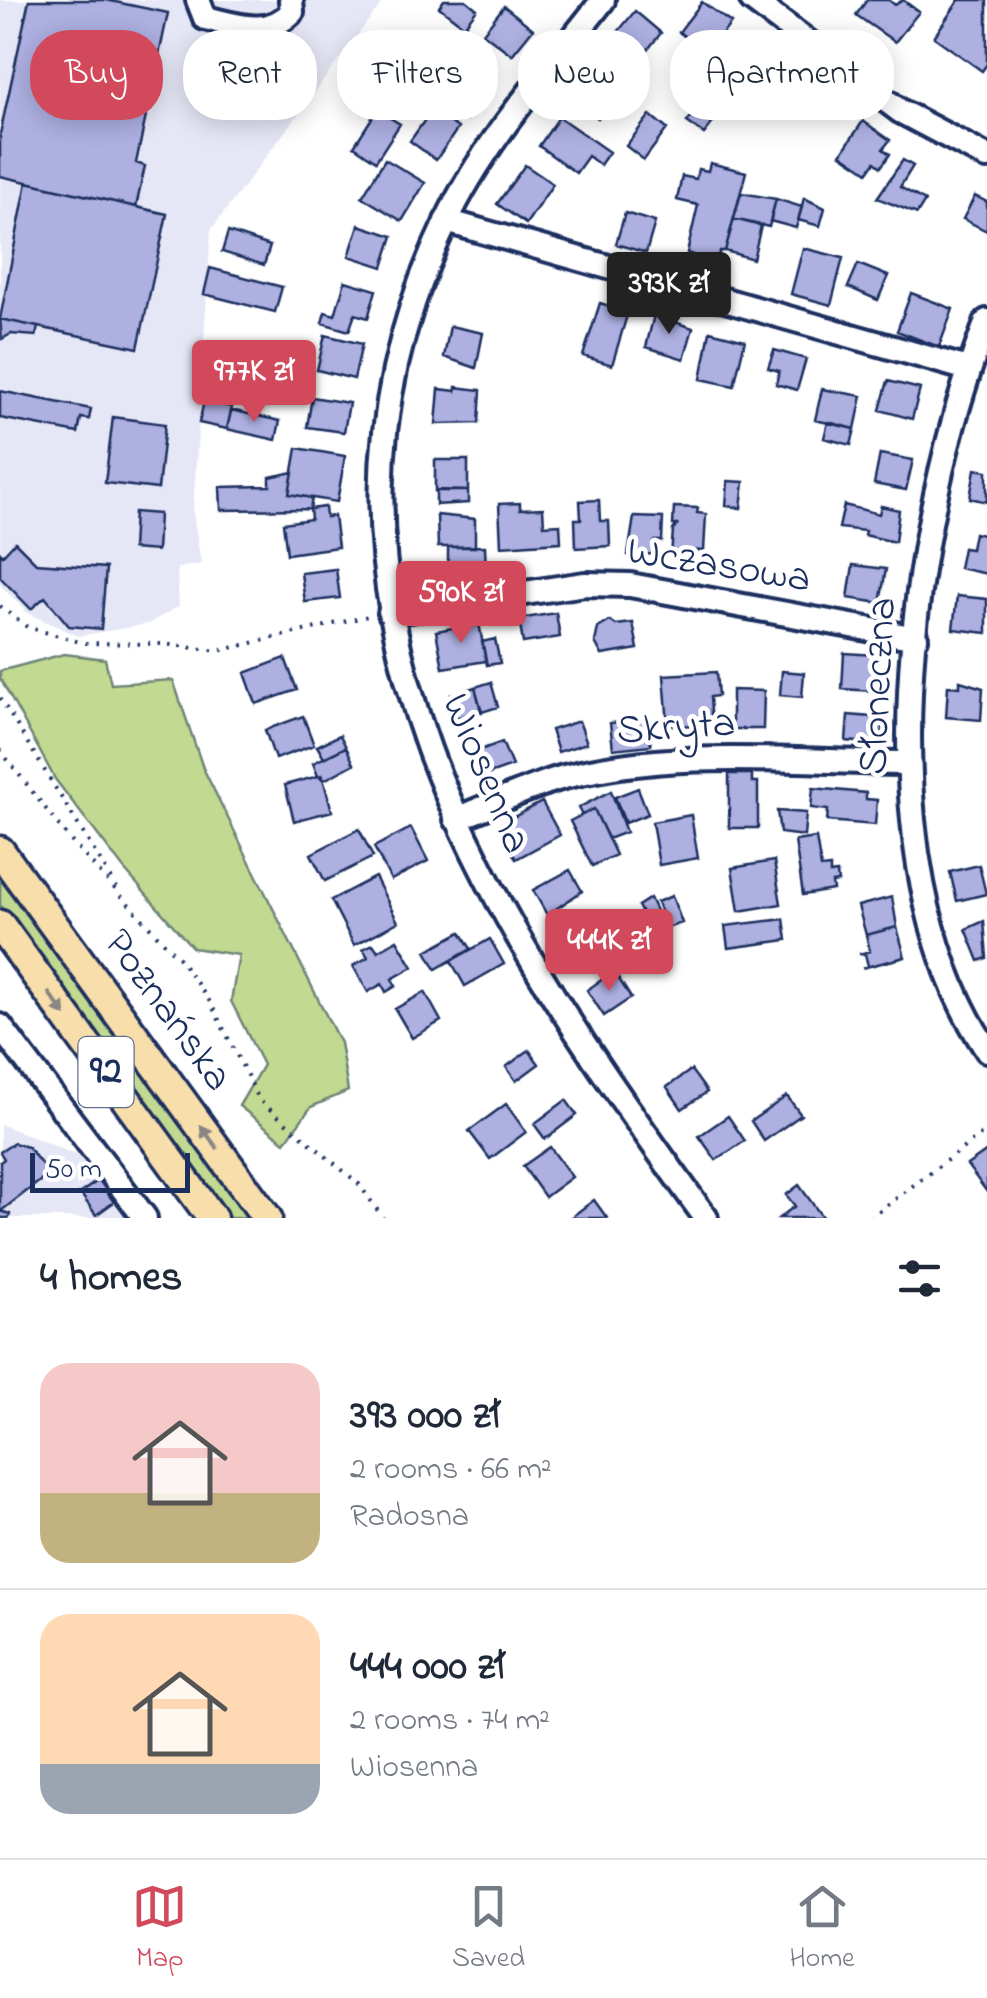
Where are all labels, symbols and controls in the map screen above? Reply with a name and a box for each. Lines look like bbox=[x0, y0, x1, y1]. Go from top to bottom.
chip: Buy bbox=[30, 30, 163, 120]
chip: Rent bbox=[183, 30, 317, 120]
chip: Filters bbox=[337, 30, 498, 120]
chip: New bbox=[518, 30, 650, 120]
chip: Apartment bbox=[670, 30, 894, 120]
pin: 393K zł bbox=[577, 252, 761, 337]
text: 393K zł bbox=[629, 261, 709, 308]
pin: 977K zł bbox=[162, 340, 346, 425]
text: 977K zł bbox=[214, 349, 294, 396]
street label: Wczasowa bbox=[623, 521, 815, 611]
pin: 590K zł bbox=[369, 561, 553, 646]
text: 590K zł bbox=[418, 570, 504, 617]
street label: Słoneczna bbox=[844, 596, 914, 776]
street label: Wiosenna bbox=[424, 685, 546, 863]
street label: Skryta bbox=[615, 693, 737, 763]
pin: 444K zł bbox=[517, 909, 701, 994]
street label: Poznańska bbox=[87, 917, 247, 1105]
text: 444K zł bbox=[567, 918, 651, 965]
one-way arrow bbox=[47, 991, 67, 1017]
road number: 92 bbox=[78, 1037, 134, 1107]
one-way arrow bbox=[200, 1124, 219, 1150]
scale bar bbox=[30, 1148, 190, 1192]
text: 50 m bbox=[45, 1150, 102, 1191]
text: 4 homes bbox=[40, 1248, 182, 1309]
icon: filters bbox=[892, 1251, 947, 1306]
text: 393 000 zł bbox=[350, 1386, 500, 1447]
icon: home bbox=[120, 1403, 240, 1523]
text: 2 rooms · 66 m² bbox=[350, 1447, 552, 1494]
text: Radosna bbox=[350, 1494, 469, 1541]
text: 444 000 zł bbox=[350, 1637, 504, 1698]
icon: home bbox=[120, 1654, 240, 1774]
text: 2 rooms · 74 m² bbox=[350, 1698, 550, 1745]
text: Wiosenna bbox=[350, 1745, 478, 1792]
tab: Map bbox=[132, 1879, 187, 1980]
tab: Saved bbox=[452, 1879, 525, 1980]
tab: Home bbox=[790, 1879, 855, 1980]

